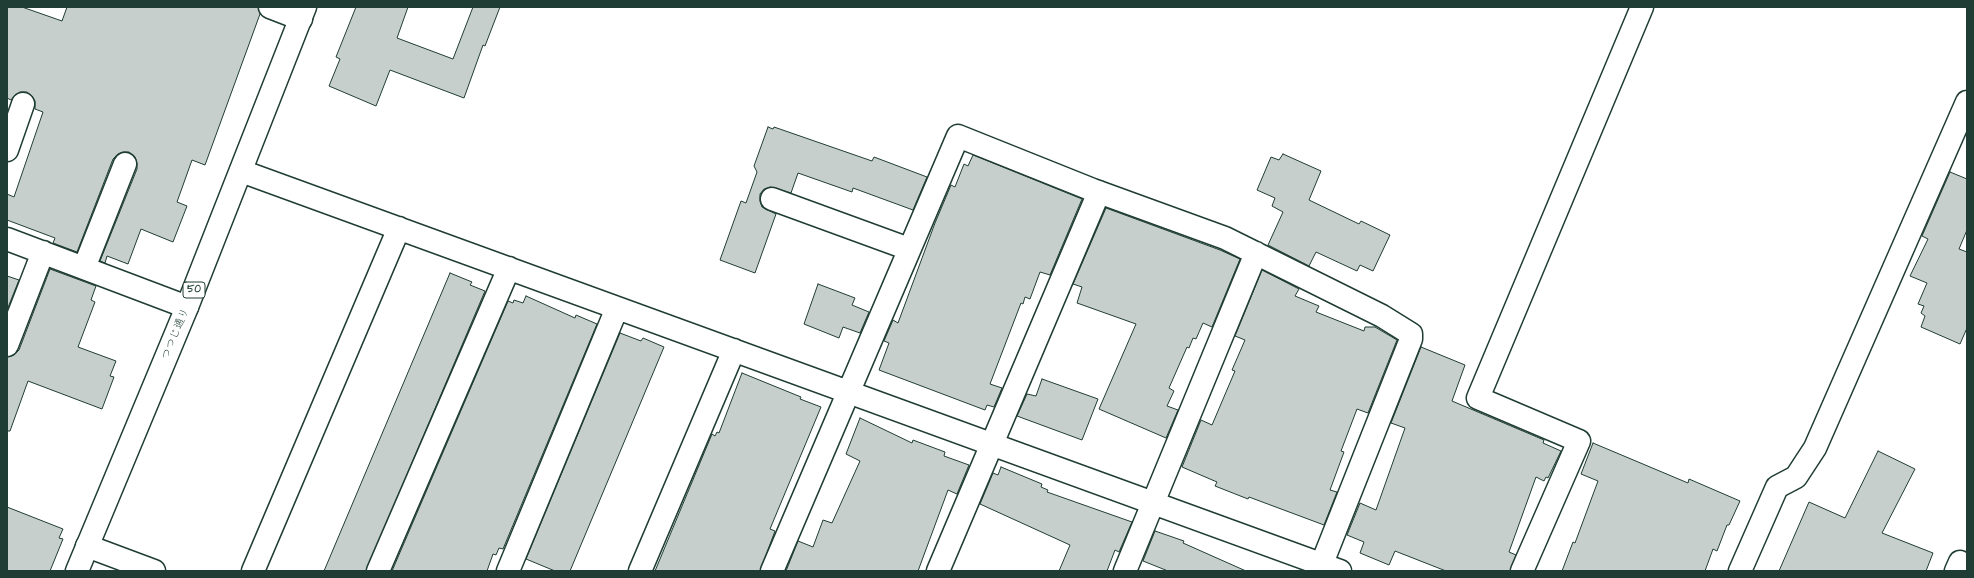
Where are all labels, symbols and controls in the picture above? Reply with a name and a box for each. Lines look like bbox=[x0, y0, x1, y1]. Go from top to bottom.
road number: 50 bbox=[183, 282, 205, 298]
street label: つつじ通り bbox=[159, 306, 193, 362]

